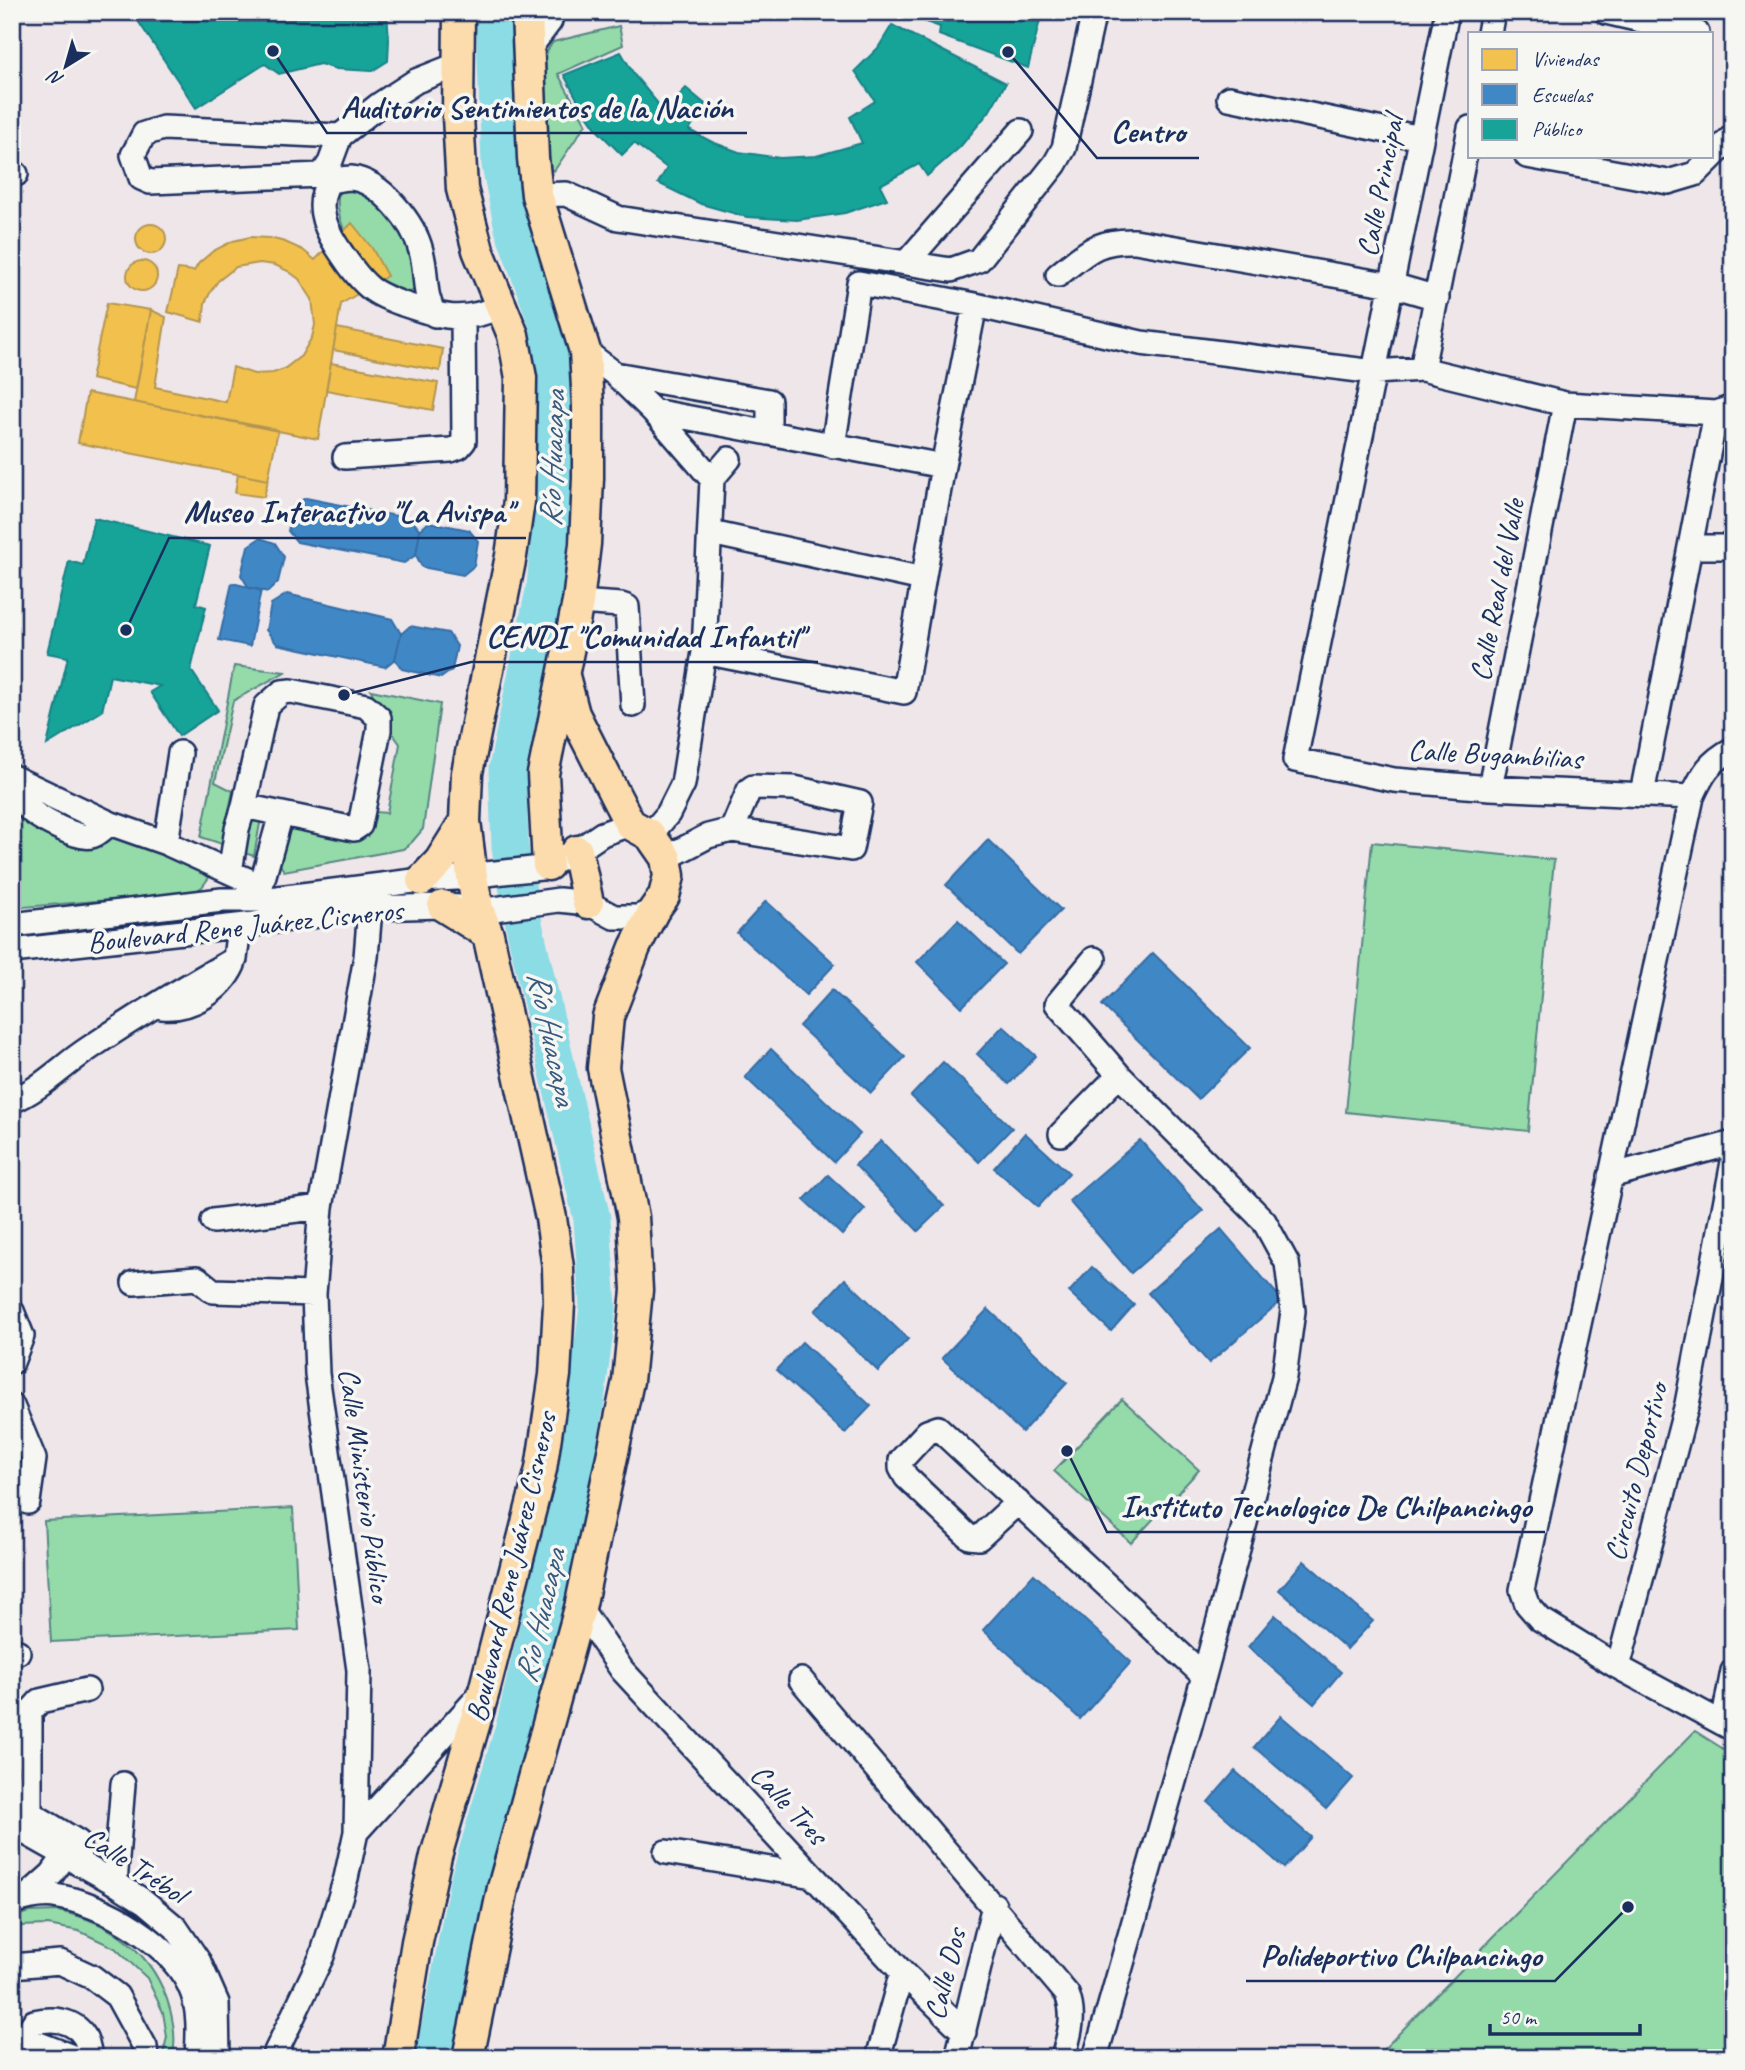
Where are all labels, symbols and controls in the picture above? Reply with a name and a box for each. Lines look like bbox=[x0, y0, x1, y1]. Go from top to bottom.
north arrow bbox=[32, 32, 102, 102]
legend bbox=[1468, 32, 1714, 158]
text: Viviendas bbox=[1532, 46, 1600, 72]
text: N bbox=[42, 64, 68, 92]
callout: Auditorio Sentimientos de la Nación bbox=[327, 80, 747, 133]
text: Escuelas bbox=[1532, 82, 1593, 108]
text: Auditorio Sentimientos de la Nación bbox=[341, 87, 734, 128]
callout: Centro bbox=[1097, 105, 1199, 158]
street label: Calle Principal bbox=[1348, 107, 1413, 260]
text: Centro bbox=[1111, 111, 1189, 152]
text: Público bbox=[1532, 116, 1584, 142]
water label: Río Huacapa bbox=[529, 387, 575, 527]
callout: Museo Interactivo "La Avispa" bbox=[169, 485, 526, 538]
text: Museo Interactivo "La Avispa" bbox=[184, 491, 520, 532]
street label: Calle Real del Valle bbox=[1461, 494, 1534, 684]
callout: CENDI "Comunidad Infantil" bbox=[471, 609, 818, 662]
text: CENDI "Comunidad Infantil" bbox=[486, 616, 811, 657]
street label: Calle Bugambilias bbox=[1407, 730, 1586, 778]
street label: Boulevard Rene Juárez Cisneros bbox=[86, 890, 407, 961]
water label: Río Huacapa bbox=[518, 967, 587, 1112]
street label: Calle Ministerio Público bbox=[330, 1366, 401, 1608]
street label: Circuito Deportivo bbox=[1596, 1376, 1677, 1565]
street label: Boulevard Rene Juárez Cisneros bbox=[457, 1406, 566, 1726]
callout: Instituto Tecnologico De Chilpancingo bbox=[1107, 1479, 1545, 1532]
text: Instituto Tecnologico De Chilpancingo bbox=[1121, 1486, 1534, 1527]
water label: Río Huacapa bbox=[505, 1542, 576, 1687]
street label: Calle Tres bbox=[742, 1756, 838, 1854]
street label: Calle Trébol bbox=[76, 1818, 198, 1915]
street label: Calle Dos bbox=[915, 1922, 975, 2024]
callout: Polideportivo Chilpancingo bbox=[1246, 1928, 1555, 1981]
text: Polideportivo Chilpancingo bbox=[1260, 1935, 1544, 1976]
scale bar bbox=[1490, 1993, 1640, 2037]
text: 50 m bbox=[1500, 2004, 1538, 2030]

